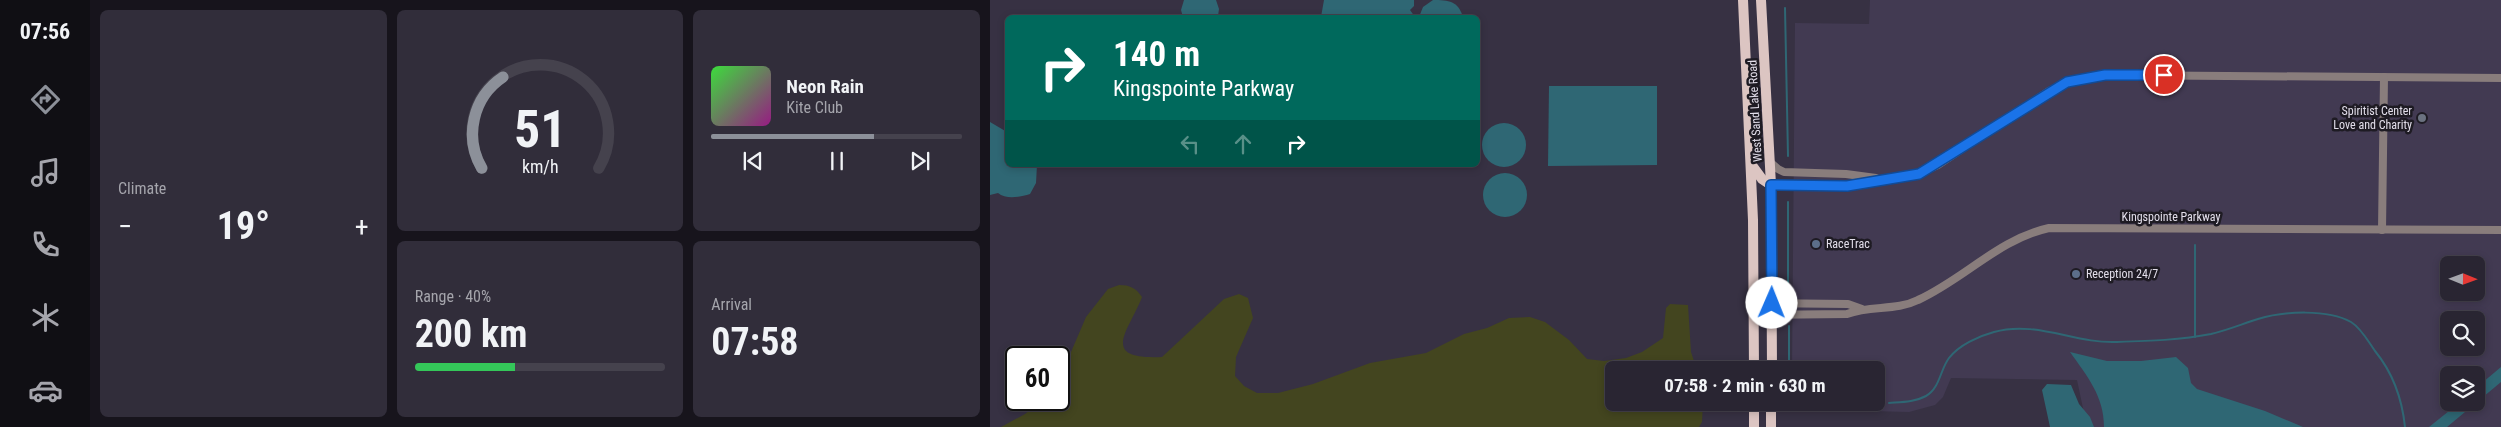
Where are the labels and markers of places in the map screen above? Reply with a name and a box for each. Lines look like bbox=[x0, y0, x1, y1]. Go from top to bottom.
pin bbox=[2143, 54, 2185, 96]
place label: Spiritist Center Love and Charity bbox=[2333, 104, 2412, 132]
marker: Spiritist Center Love and Charity bbox=[2416, 112, 2428, 124]
place label: RaceTrac bbox=[1826, 237, 1870, 251]
marker: RaceTrac bbox=[1810, 238, 1822, 250]
place label: Reception 24/7 bbox=[2086, 267, 2158, 281]
marker: Reception 24/7 bbox=[2070, 268, 2082, 280]

